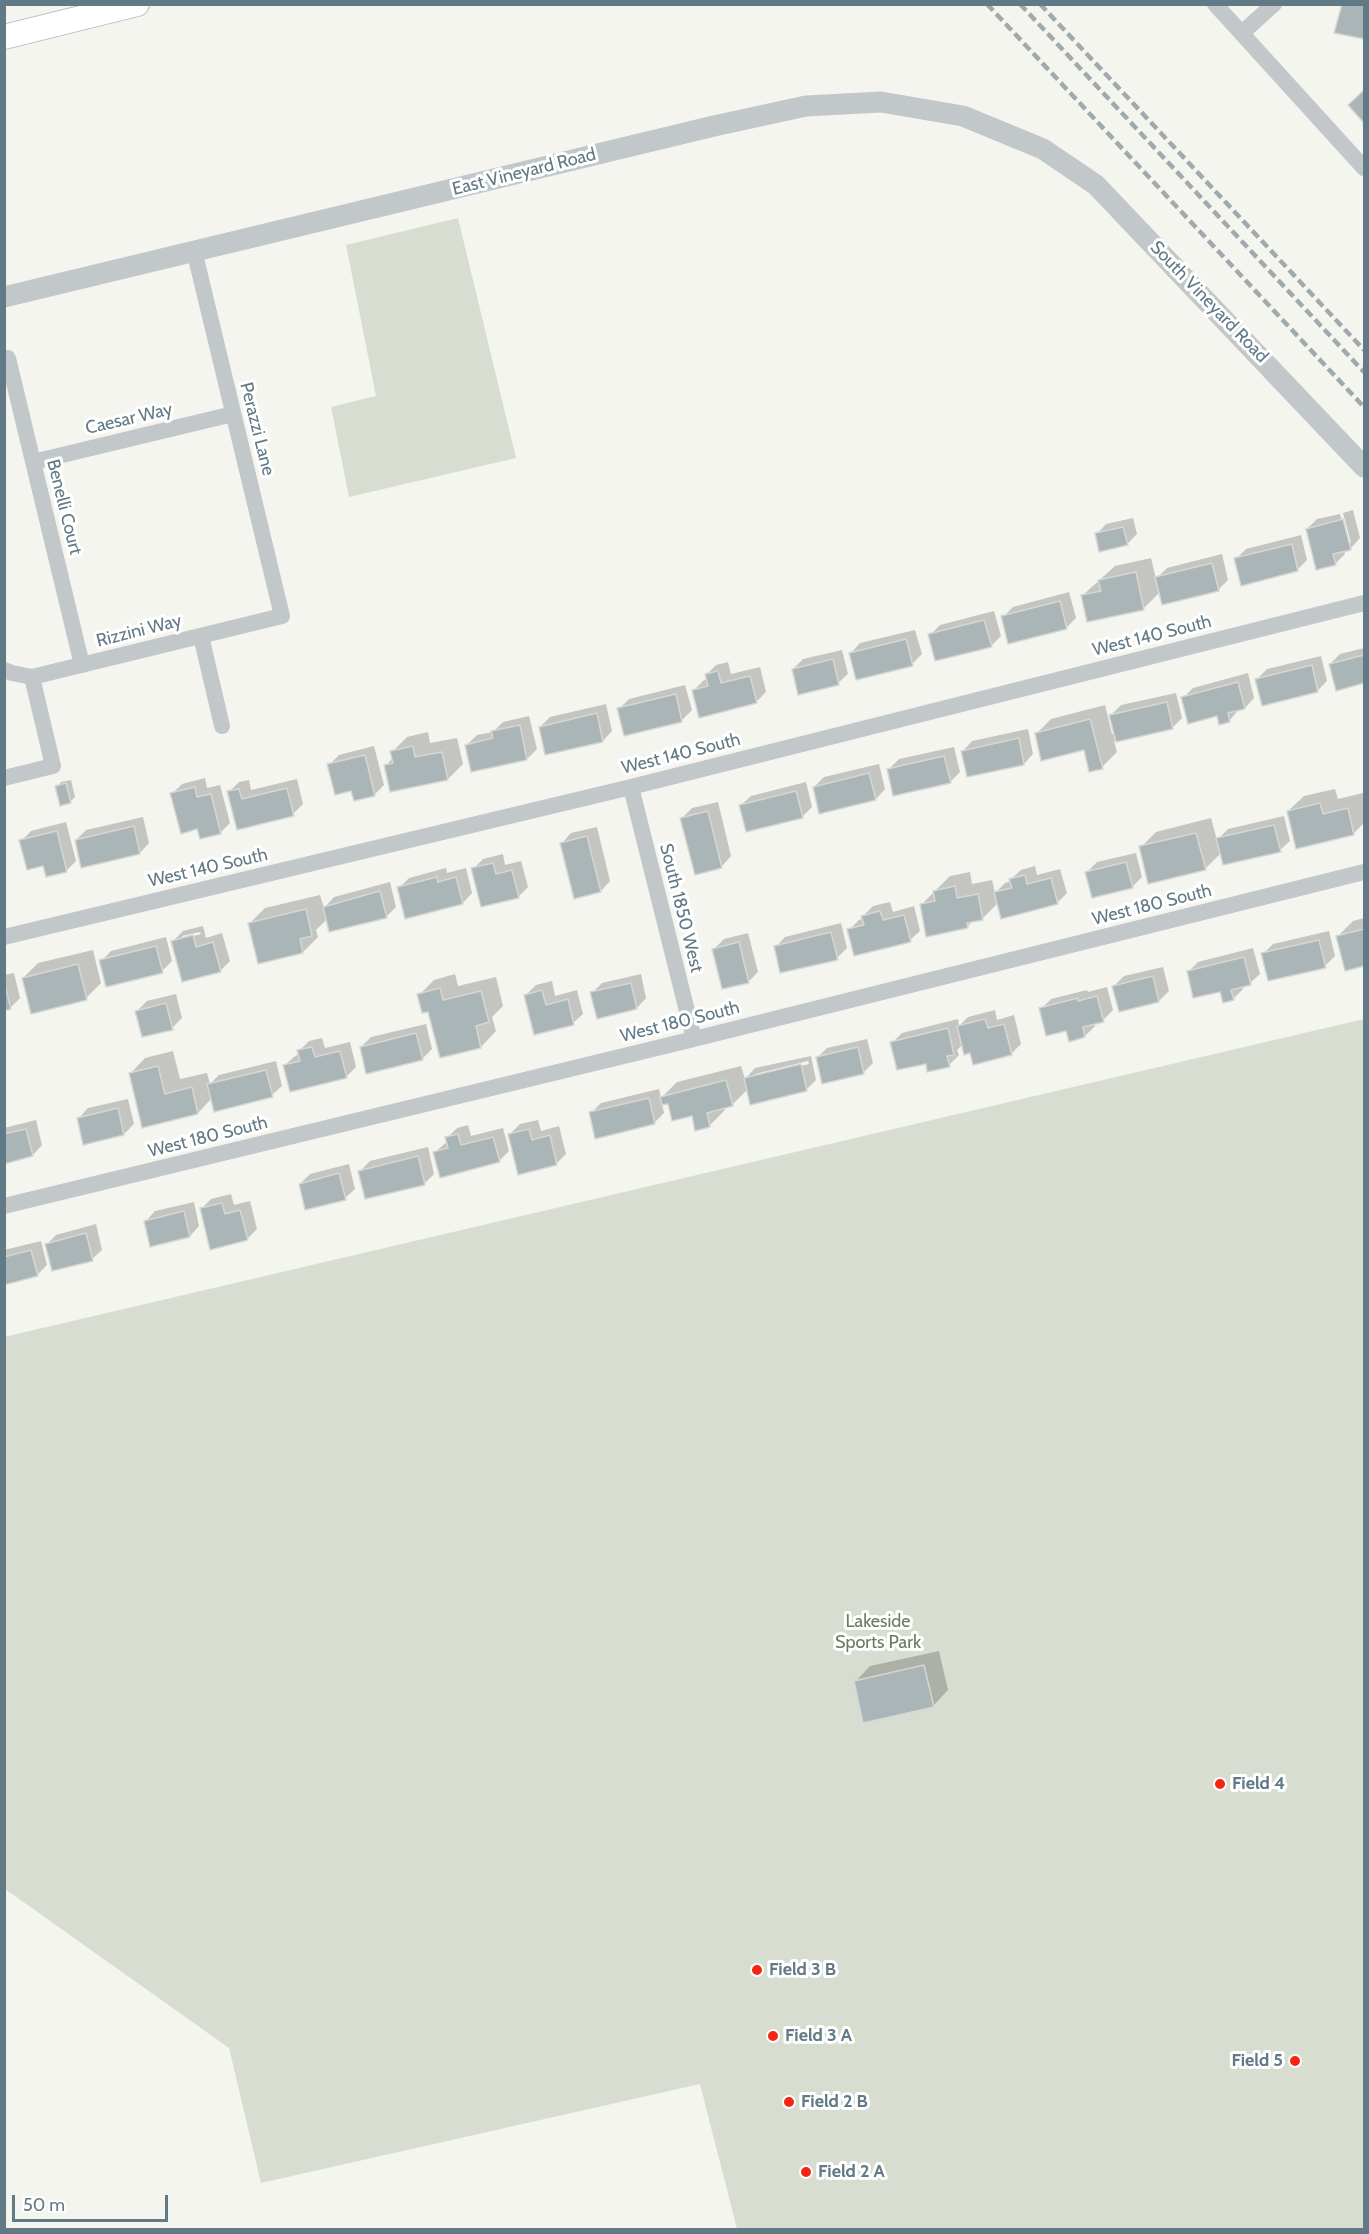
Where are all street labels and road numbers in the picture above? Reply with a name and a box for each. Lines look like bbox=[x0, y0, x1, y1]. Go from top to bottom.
street label: East Vineyard Road bbox=[450, 144, 598, 200]
street label: South Vineyard Road bbox=[1145, 237, 1273, 367]
street label: Perazzi Lane bbox=[235, 380, 279, 478]
street label: Caesar Way bbox=[83, 399, 175, 439]
street label: Benelli Court bbox=[42, 457, 86, 557]
street label: Rizzini Way bbox=[94, 610, 184, 652]
street label: West 140 South bbox=[1090, 611, 1214, 661]
street label: West 140 South bbox=[619, 729, 743, 779]
street label: South 1850 West bbox=[655, 841, 707, 975]
street label: West 140 South bbox=[146, 844, 270, 892]
street label: West 180 South bbox=[1090, 880, 1214, 930]
street label: West 180 South bbox=[618, 997, 742, 1047]
street label: West 180 South bbox=[146, 1112, 270, 1162]

